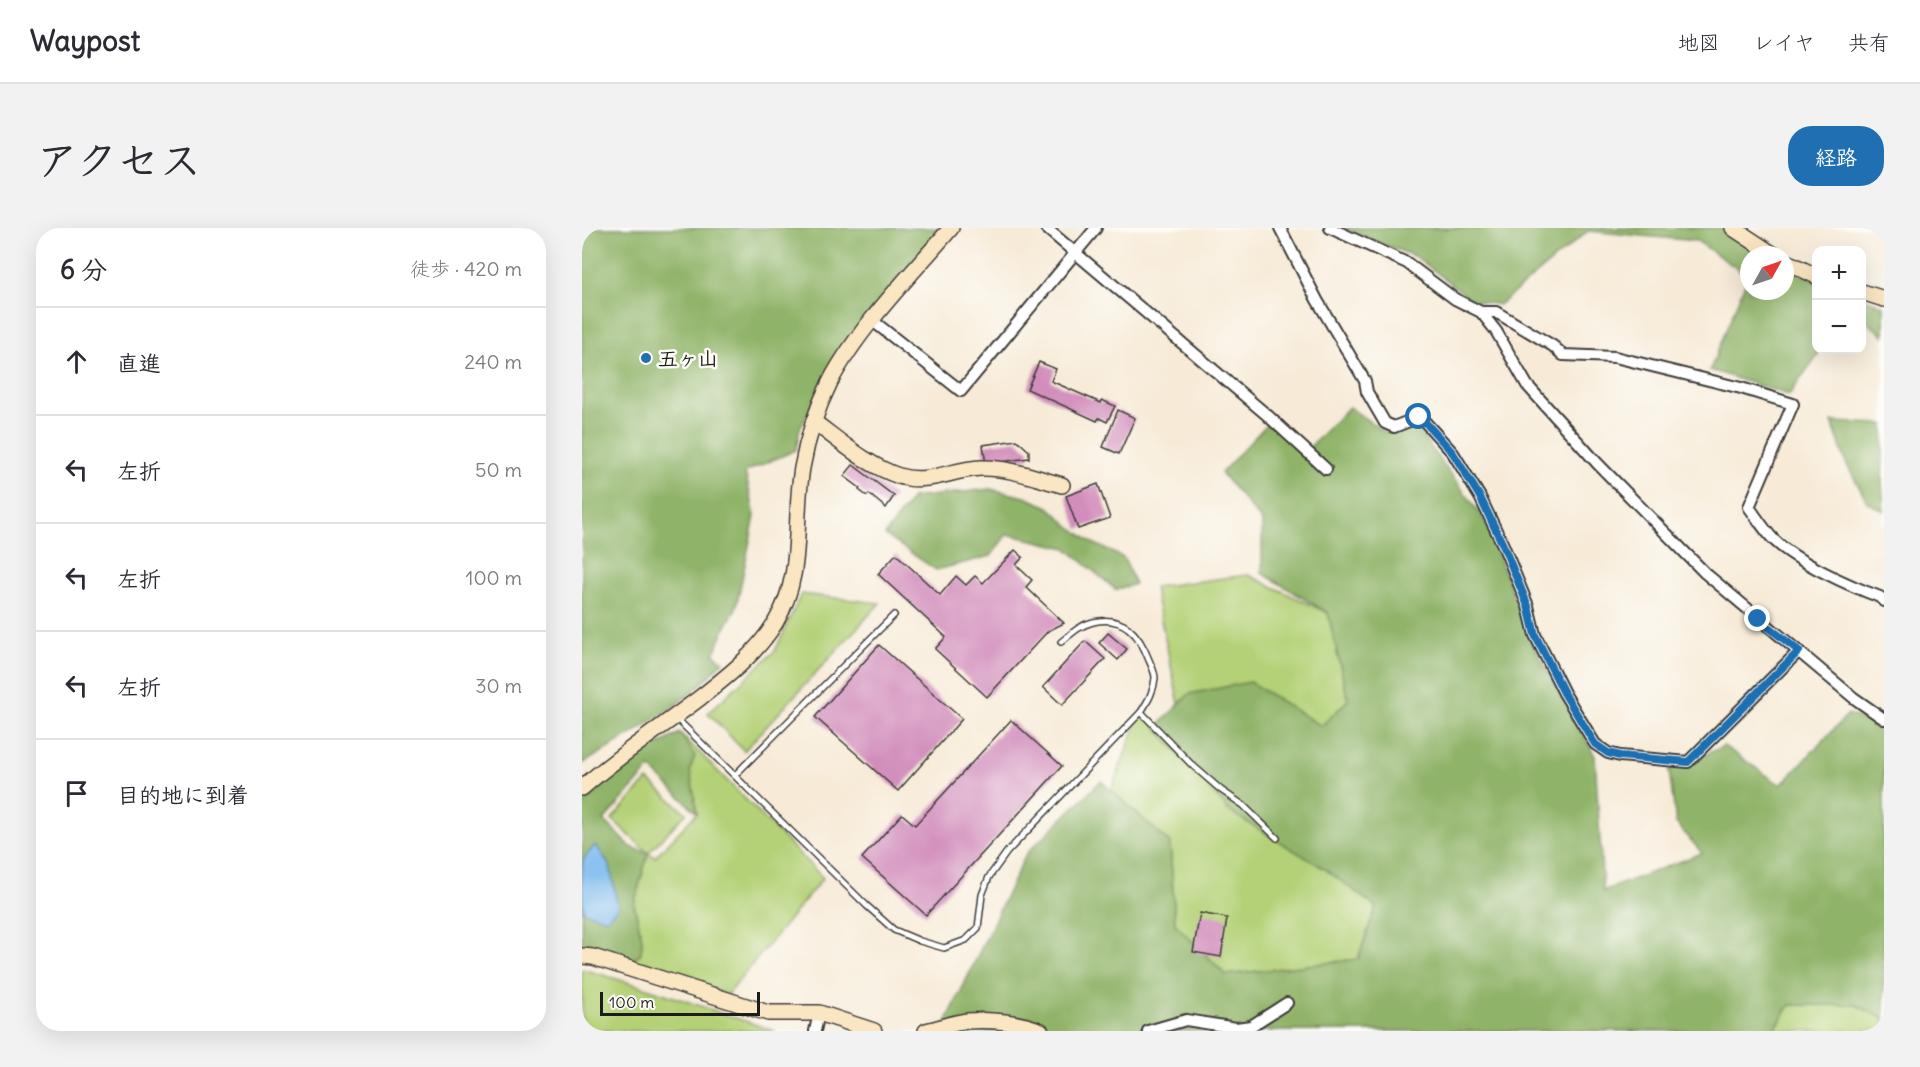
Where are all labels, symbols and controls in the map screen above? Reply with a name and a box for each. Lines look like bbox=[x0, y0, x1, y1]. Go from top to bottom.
text: Waypost bbox=[30, 23, 140, 59]
text: 地図 bbox=[1678, 29, 1720, 56]
text: レイヤ bbox=[1753, 29, 1815, 56]
text: 共有 bbox=[1848, 29, 1890, 56]
button: 経路 bbox=[1788, 126, 1884, 186]
text: アクセス bbox=[36, 134, 201, 186]
north arrow bbox=[1740, 246, 1794, 300]
map controls bbox=[1812, 246, 1866, 354]
button: + bbox=[1812, 246, 1866, 300]
text: 6 分 bbox=[60, 253, 107, 286]
text: 徒歩 · 420 m bbox=[410, 256, 522, 281]
button: − bbox=[1812, 300, 1866, 354]
icon: ahead bbox=[60, 345, 93, 378]
place label: 五ヶ山 bbox=[658, 346, 718, 371]
text: 直進 bbox=[117, 349, 161, 377]
text: 240 m bbox=[464, 349, 522, 374]
marker: 五ヶ山 bbox=[639, 351, 653, 365]
route start bbox=[1405, 403, 1431, 429]
icon: left bbox=[60, 453, 93, 486]
text: 左折 bbox=[117, 457, 161, 485]
text: 50 m bbox=[475, 457, 522, 482]
icon: left bbox=[60, 561, 93, 594]
text: 左折 bbox=[117, 565, 161, 593]
text: 100 m bbox=[465, 565, 522, 590]
route end bbox=[1744, 605, 1770, 631]
icon: left bbox=[60, 669, 93, 702]
text: 左折 bbox=[117, 673, 161, 701]
text: 30 m bbox=[475, 673, 522, 698]
icon: arrive bbox=[60, 777, 93, 810]
text: 目的地に到着 bbox=[117, 781, 249, 809]
scale bar bbox=[600, 989, 760, 1016]
text: 100 m bbox=[609, 992, 654, 1012]

